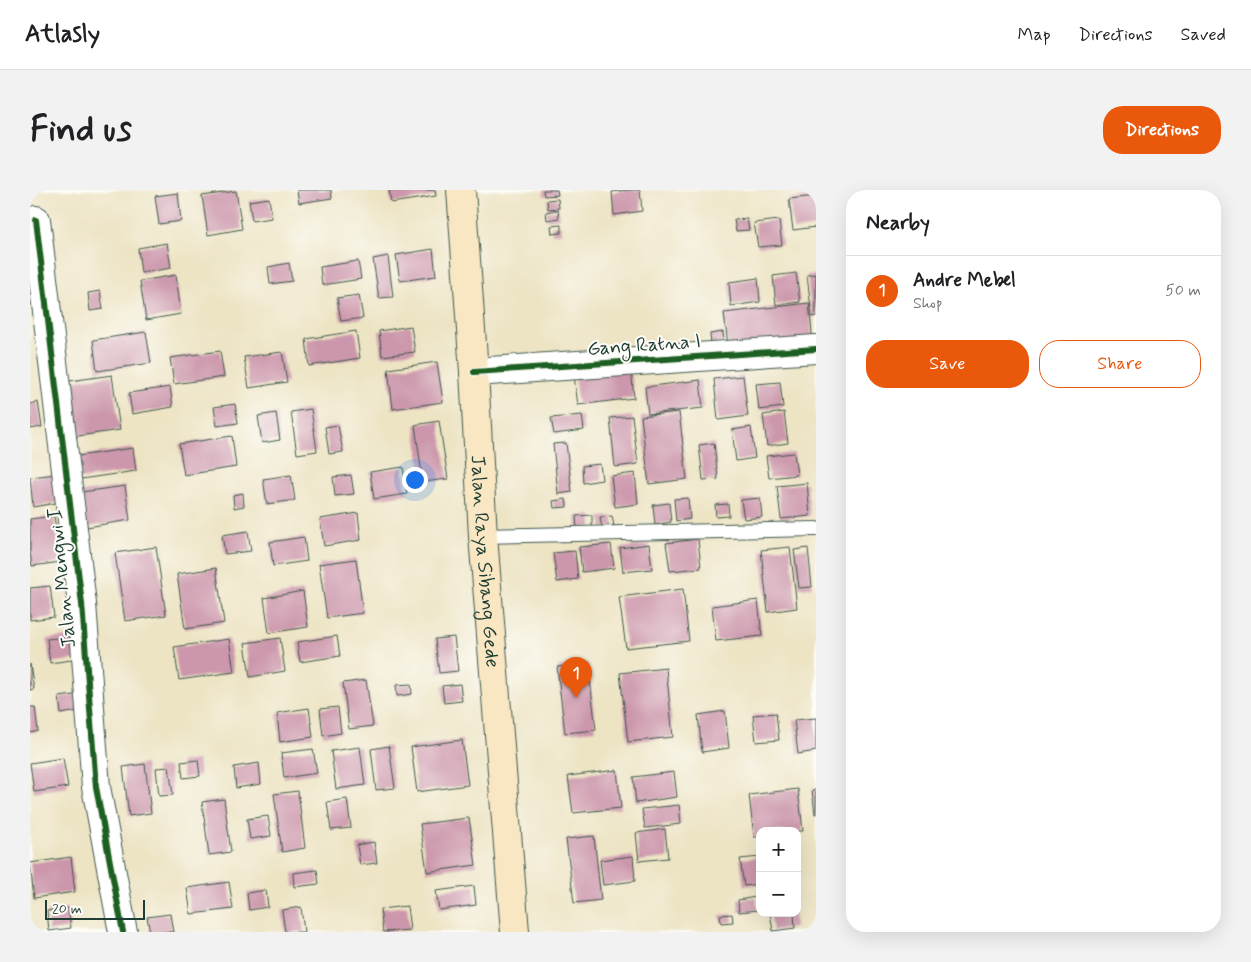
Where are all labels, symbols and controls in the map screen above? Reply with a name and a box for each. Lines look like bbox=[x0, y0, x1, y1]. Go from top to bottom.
text: Atlasly bbox=[25, 19, 100, 50]
text: Map bbox=[1018, 23, 1051, 47]
text: Directions bbox=[1079, 23, 1153, 47]
text: Saved bbox=[1181, 23, 1226, 47]
button: Directions bbox=[1103, 106, 1221, 154]
text: Find us bbox=[30, 107, 132, 153]
text: Nearby bbox=[866, 209, 930, 237]
text: Andre Mebel bbox=[913, 268, 1016, 293]
text: 1 bbox=[878, 280, 886, 301]
text: 50 m bbox=[1165, 280, 1201, 301]
text: Shop bbox=[913, 293, 942, 314]
street label: Gang Ratna I bbox=[586, 328, 702, 364]
button: Save bbox=[866, 340, 1029, 388]
button: Share bbox=[1039, 340, 1201, 388]
street label: Jalan Raya Sibang Gede bbox=[464, 454, 506, 669]
your location bbox=[402, 467, 428, 493]
street label: Jalan Mengwi I bbox=[42, 506, 84, 649]
pin: 1 bbox=[560, 657, 592, 698]
map controls bbox=[756, 827, 801, 917]
button: + bbox=[756, 827, 801, 872]
button: − bbox=[756, 872, 801, 917]
scale bar bbox=[45, 897, 145, 920]
text: 20 m bbox=[52, 900, 82, 918]

